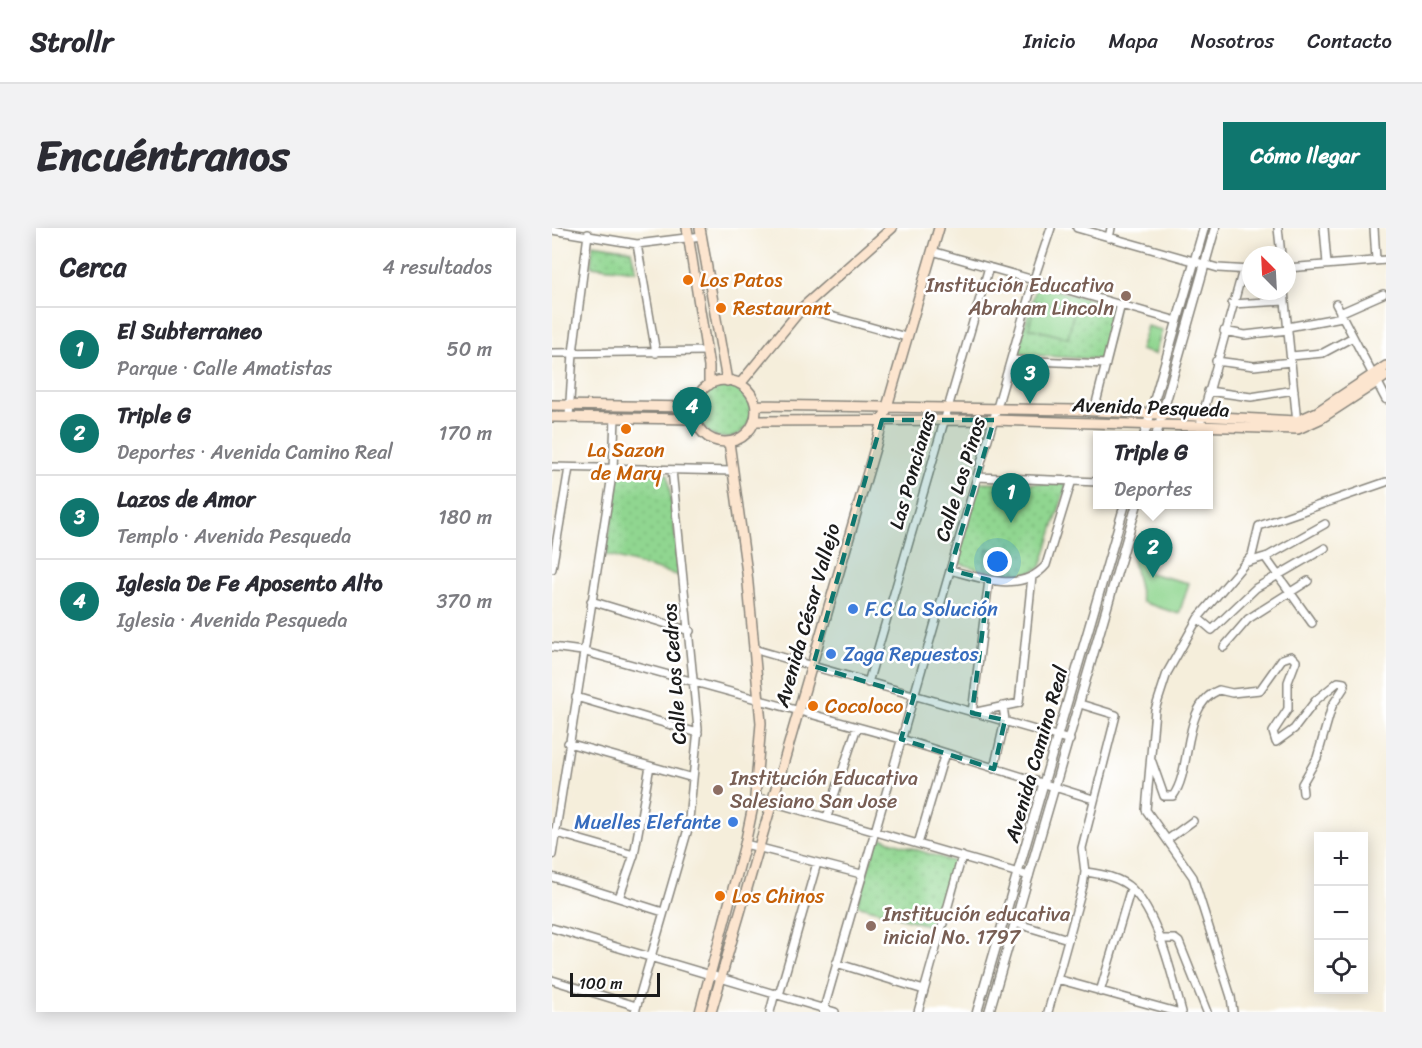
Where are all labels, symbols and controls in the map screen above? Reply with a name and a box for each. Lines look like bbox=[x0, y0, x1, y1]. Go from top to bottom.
text: Strollr bbox=[30, 17, 113, 66]
text: Inicio bbox=[1023, 22, 1075, 60]
text: Mapa bbox=[1108, 22, 1158, 60]
text: Nosotros bbox=[1191, 22, 1274, 60]
text: Contacto bbox=[1307, 22, 1392, 60]
text: Encuéntranos bbox=[36, 119, 289, 193]
button: Cómo llegar bbox=[1223, 122, 1386, 190]
text: Cerca bbox=[60, 244, 126, 290]
north arrow bbox=[1242, 246, 1296, 300]
text: 4 resultados bbox=[383, 250, 492, 285]
place label: Los Patos bbox=[700, 263, 783, 298]
place label: Institución Educativa Abraham Lincoln bbox=[925, 268, 1114, 326]
marker: Los Patos bbox=[681, 273, 695, 287]
marker: Institución Educativa Abraham Lincoln bbox=[1119, 289, 1133, 303]
place label: Restaurant bbox=[733, 291, 832, 326]
marker: Restaurant bbox=[714, 301, 728, 315]
text: El Subterraneo bbox=[117, 312, 262, 351]
text: 1 bbox=[75, 332, 84, 367]
text: 50 m bbox=[447, 332, 492, 367]
text: Parque · Calle Amatistas bbox=[117, 351, 332, 386]
pin: 3 bbox=[1010, 354, 1050, 404]
street label: Avenida Pesqueda bbox=[1071, 387, 1230, 428]
pin: 4 bbox=[672, 388, 712, 437]
text: Triple G bbox=[117, 396, 191, 435]
street label: Las Poncianas bbox=[879, 406, 946, 534]
street label: Calle Los Pinos bbox=[925, 412, 996, 546]
text: 2 bbox=[74, 416, 85, 451]
text: 170 m bbox=[439, 416, 492, 451]
marker: La Sazon de Mary bbox=[619, 422, 633, 436]
popup bbox=[1093, 431, 1213, 509]
place label: La Sazon de Mary bbox=[587, 433, 665, 491]
text: Triple G bbox=[1114, 433, 1188, 472]
text: Deportes · Avenida Camino Real bbox=[117, 435, 393, 470]
text: Deportes bbox=[1114, 472, 1192, 507]
pin: 1 bbox=[992, 474, 1030, 523]
text: Lazos de Amor bbox=[117, 480, 255, 519]
text: 3 bbox=[74, 500, 85, 535]
text: 180 m bbox=[438, 500, 492, 535]
text: Templo · Avenida Pesqueda bbox=[117, 519, 351, 554]
street label: Avenida César Vallejo bbox=[764, 519, 850, 712]
pin: 2 bbox=[1134, 528, 1172, 578]
your location bbox=[983, 547, 1012, 576]
text: Iglesia De Fe Aposento Alto bbox=[117, 564, 383, 603]
text: 4 bbox=[73, 584, 86, 619]
text: 370 m bbox=[436, 584, 492, 619]
place label: F.C La Solución bbox=[865, 592, 998, 627]
street label: Calle Los Cedros bbox=[652, 601, 697, 746]
marker: F.C La Solución bbox=[846, 602, 860, 616]
text: Iglesia · Avenida Pesqueda bbox=[117, 603, 348, 638]
place label: Zaga Repuestos bbox=[843, 637, 979, 672]
marker: Zaga Repuestos bbox=[824, 647, 838, 661]
street label: Avenida Camino Real bbox=[994, 661, 1078, 848]
place label: Cocoloco bbox=[825, 689, 904, 724]
marker: Cocoloco bbox=[806, 699, 820, 713]
place label: Institución Educativa Salesiano San Jose bbox=[729, 761, 918, 819]
marker: Institución Educativa Salesiano San Jose bbox=[711, 783, 725, 797]
place label: Muelles Elefante bbox=[574, 805, 721, 840]
marker: Muelles Elefante bbox=[726, 815, 740, 829]
map controls bbox=[1314, 832, 1368, 994]
button: + bbox=[1314, 832, 1368, 886]
place label: Los Chinos bbox=[732, 879, 825, 914]
button: − bbox=[1314, 886, 1368, 940]
marker: Los Chinos bbox=[713, 889, 727, 903]
place label: Institución educativa inicial No. 1797 bbox=[882, 897, 1071, 955]
marker: Institución educativa inicial No. 1797 bbox=[864, 919, 878, 933]
button: locate bbox=[1314, 940, 1368, 994]
text: 100 m bbox=[579, 969, 623, 998]
scale bar bbox=[570, 970, 660, 998]

